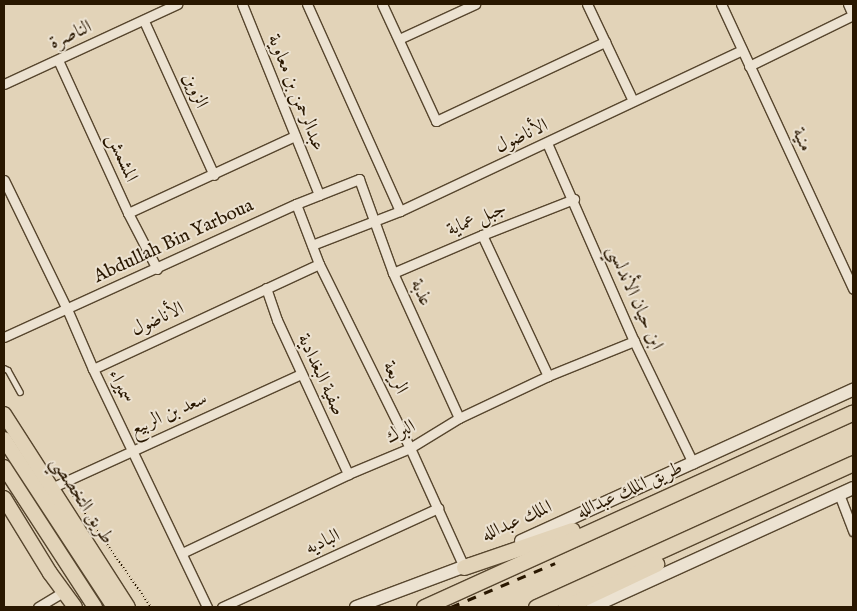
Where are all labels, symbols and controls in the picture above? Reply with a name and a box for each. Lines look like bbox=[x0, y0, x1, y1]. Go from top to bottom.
street label: الناصرة bbox=[46, 16, 96, 56]
street label: عبدالرحمن بن معاوية bbox=[261, 31, 329, 155]
street label: الزوين bbox=[176, 70, 212, 112]
street label: الأناضول bbox=[492, 115, 552, 159]
street label: منية bbox=[786, 124, 816, 156]
street label: المشمش bbox=[100, 130, 142, 186]
street label: Abdullah Bin Yarboua bbox=[90, 195, 258, 289]
street label: جبل عماية bbox=[444, 198, 510, 242]
street label: ابن حيان الأندلسي bbox=[601, 242, 667, 354]
street label: عذبة bbox=[404, 276, 436, 310]
street label: الأناضول bbox=[128, 298, 188, 342]
street label: صفية البغدادية bbox=[291, 330, 349, 420]
street label: الريعة bbox=[376, 358, 412, 398]
street label: سميراء bbox=[102, 366, 138, 408]
street label: سعد بن الربيع bbox=[127, 388, 211, 442]
street label: البرك bbox=[382, 416, 420, 450]
street label: طريق التخصصي bbox=[44, 453, 118, 549]
street label: طريق الملك عبدالله bbox=[573, 457, 687, 525]
street label: الملك عبدالله bbox=[478, 496, 556, 548]
street label: الباديه bbox=[302, 525, 344, 561]

